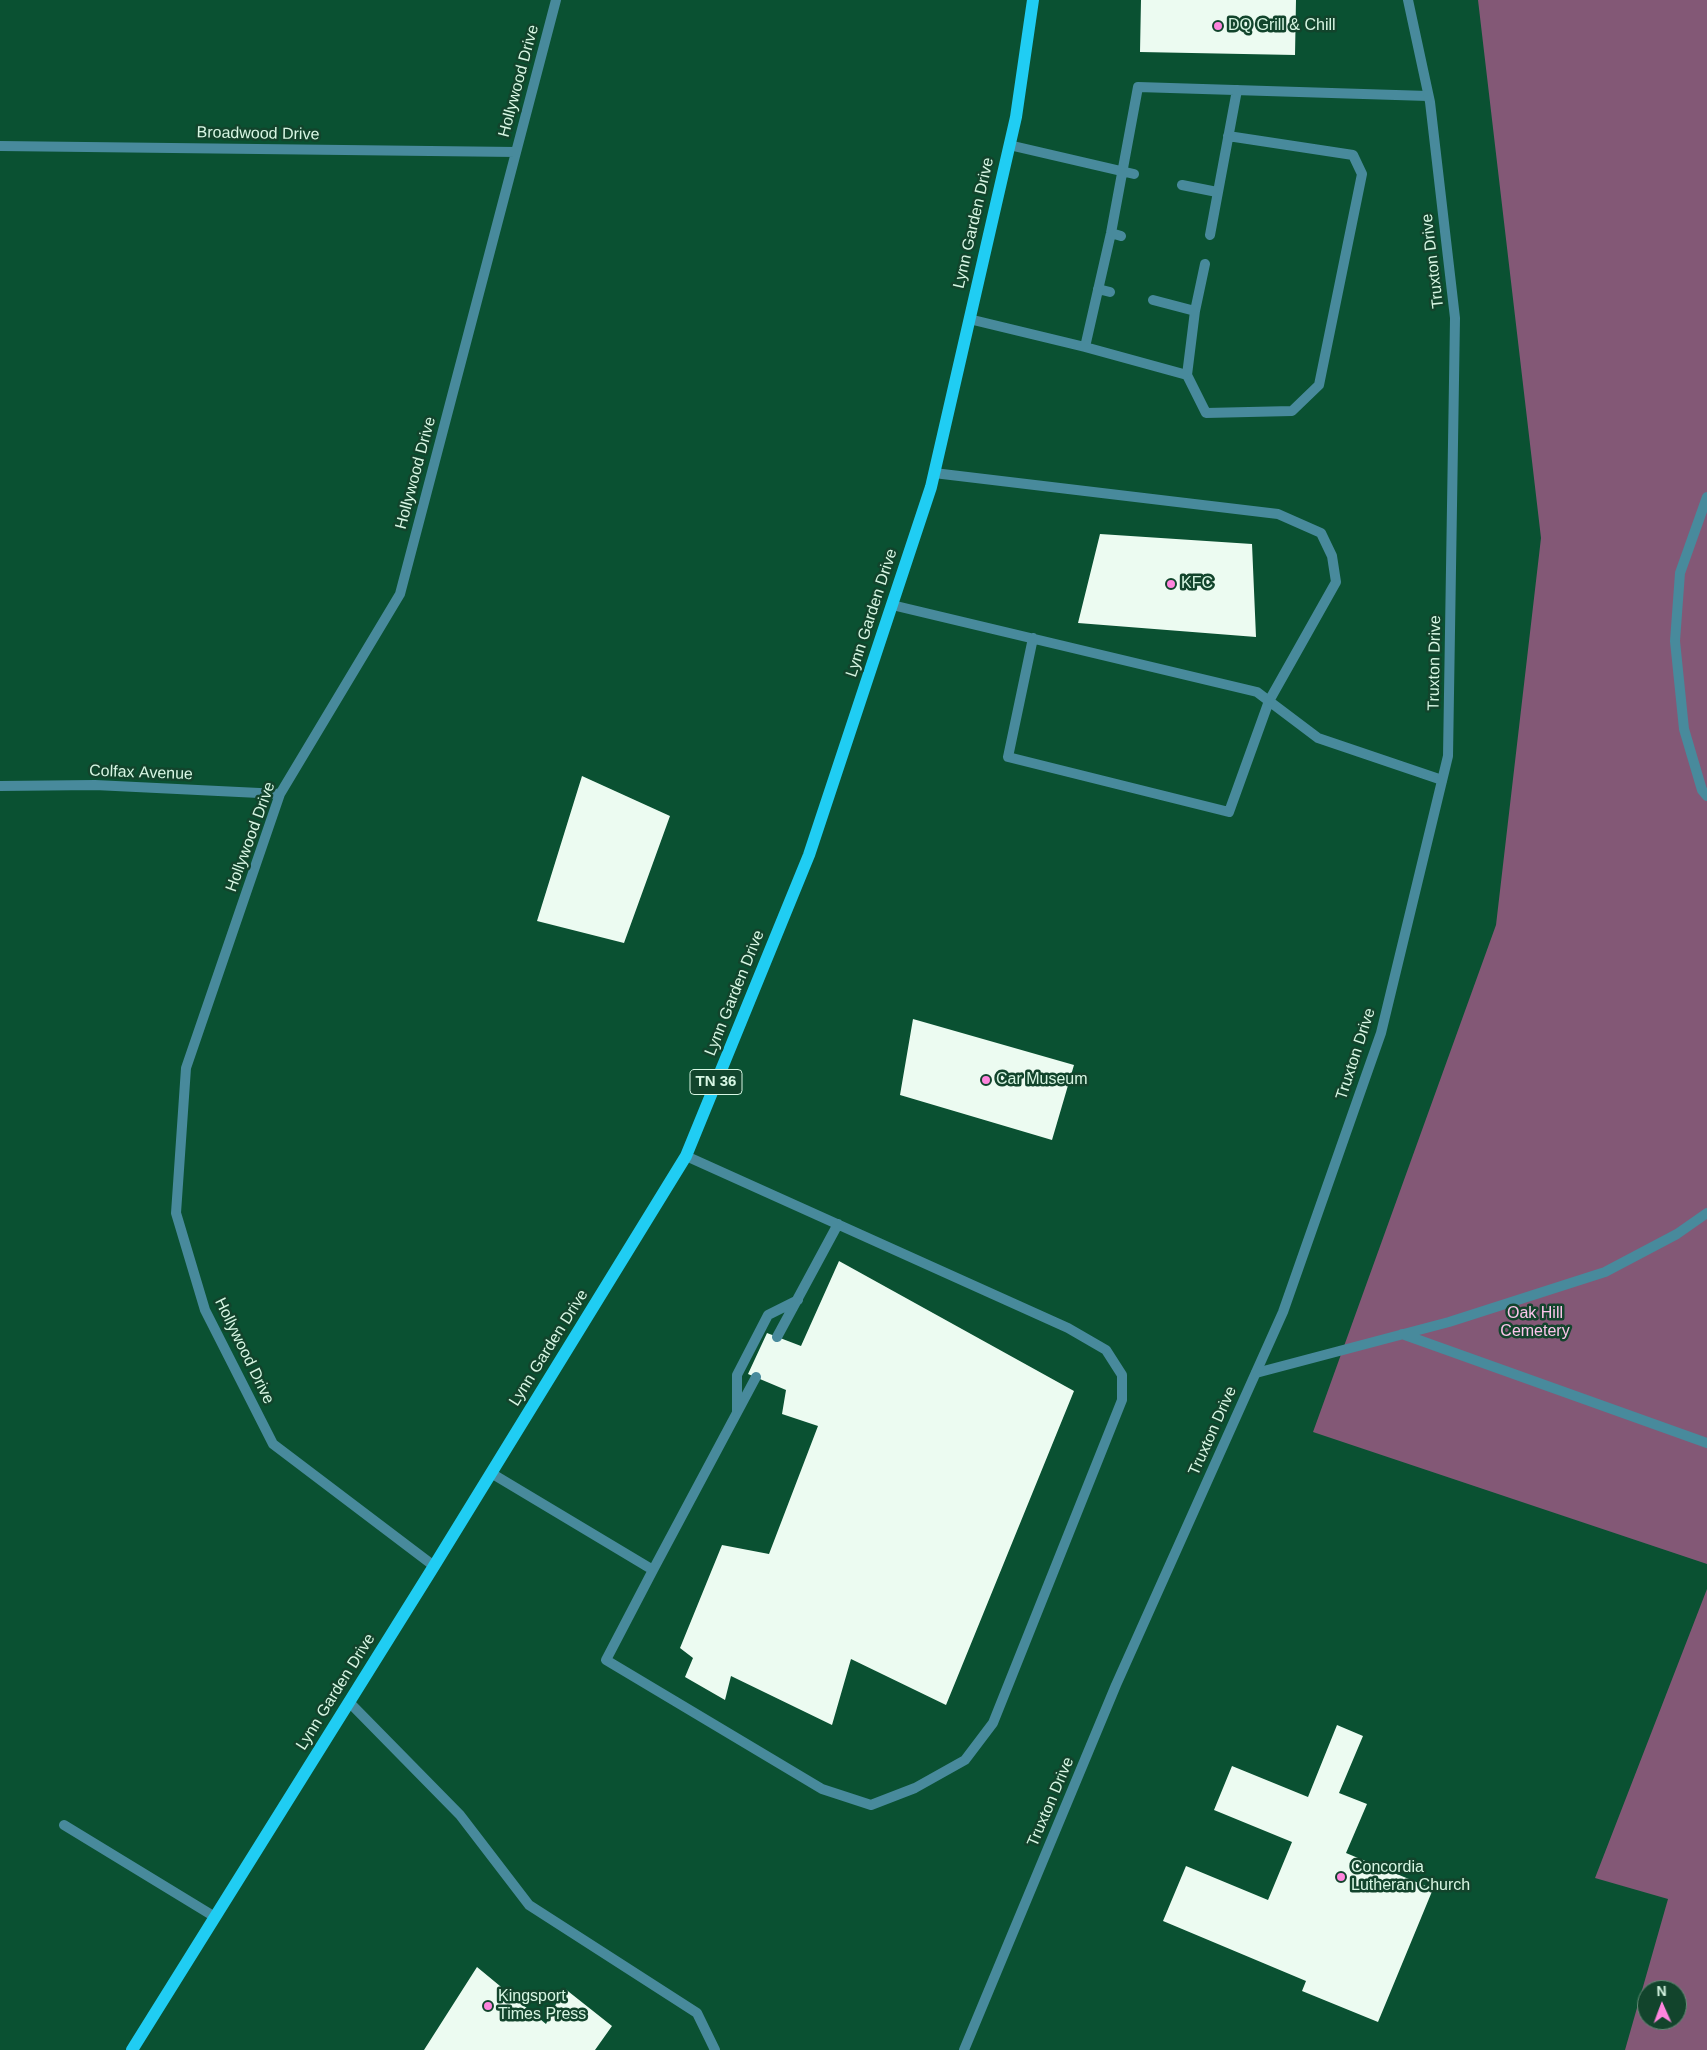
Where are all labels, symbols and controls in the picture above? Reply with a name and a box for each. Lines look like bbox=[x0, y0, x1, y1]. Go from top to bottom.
place label: DQ Grill & Chill bbox=[1228, 16, 1336, 36]
marker: DQ Grill & Chill bbox=[1212, 20, 1224, 32]
street label: Hollywood Drive bbox=[495, 23, 543, 139]
street label: Broadwood Drive bbox=[196, 123, 320, 145]
street label: Lynn Garden Drive bbox=[950, 156, 998, 290]
street label: Truxton Drive bbox=[1418, 212, 1448, 310]
street label: Hollywood Drive bbox=[392, 415, 440, 531]
street label: Lynn Garden Drive bbox=[842, 546, 902, 680]
place label: KFC bbox=[1181, 574, 1213, 594]
marker: KFC bbox=[1165, 578, 1177, 590]
street label: Truxton Drive bbox=[1425, 615, 1445, 711]
street label: Colfax Avenue bbox=[89, 762, 193, 784]
street label: Hollywood Drive bbox=[222, 779, 280, 895]
street label: Lynn Garden Drive bbox=[701, 927, 769, 1059]
street label: Truxton Drive bbox=[1332, 1006, 1380, 1102]
road number: TN 36 bbox=[690, 1070, 742, 1094]
place label: Car Museum bbox=[996, 1070, 1088, 1090]
marker: Car Museum bbox=[980, 1074, 992, 1086]
street label: Lynn Garden Drive bbox=[505, 1286, 593, 1410]
street label: Hollywood Drive bbox=[210, 1295, 278, 1407]
park label: Oak Hill Cemetery bbox=[1500, 1304, 1570, 1342]
street label: Truxton Drive bbox=[1185, 1384, 1241, 1478]
street label: Lynn Garden Drive bbox=[292, 1630, 380, 1754]
street label: Truxton Drive bbox=[1024, 1754, 1078, 1850]
place label: Concordia Lutheran Church bbox=[1351, 1858, 1470, 1896]
marker: Concordia Lutheran Church bbox=[1335, 1871, 1347, 1883]
north arrow bbox=[1637, 1980, 1687, 2030]
text: N bbox=[1656, 1983, 1667, 1999]
place label: Kingsport Times Press bbox=[498, 1987, 586, 2025]
marker: Kingsport Times Press bbox=[482, 2000, 494, 2012]

